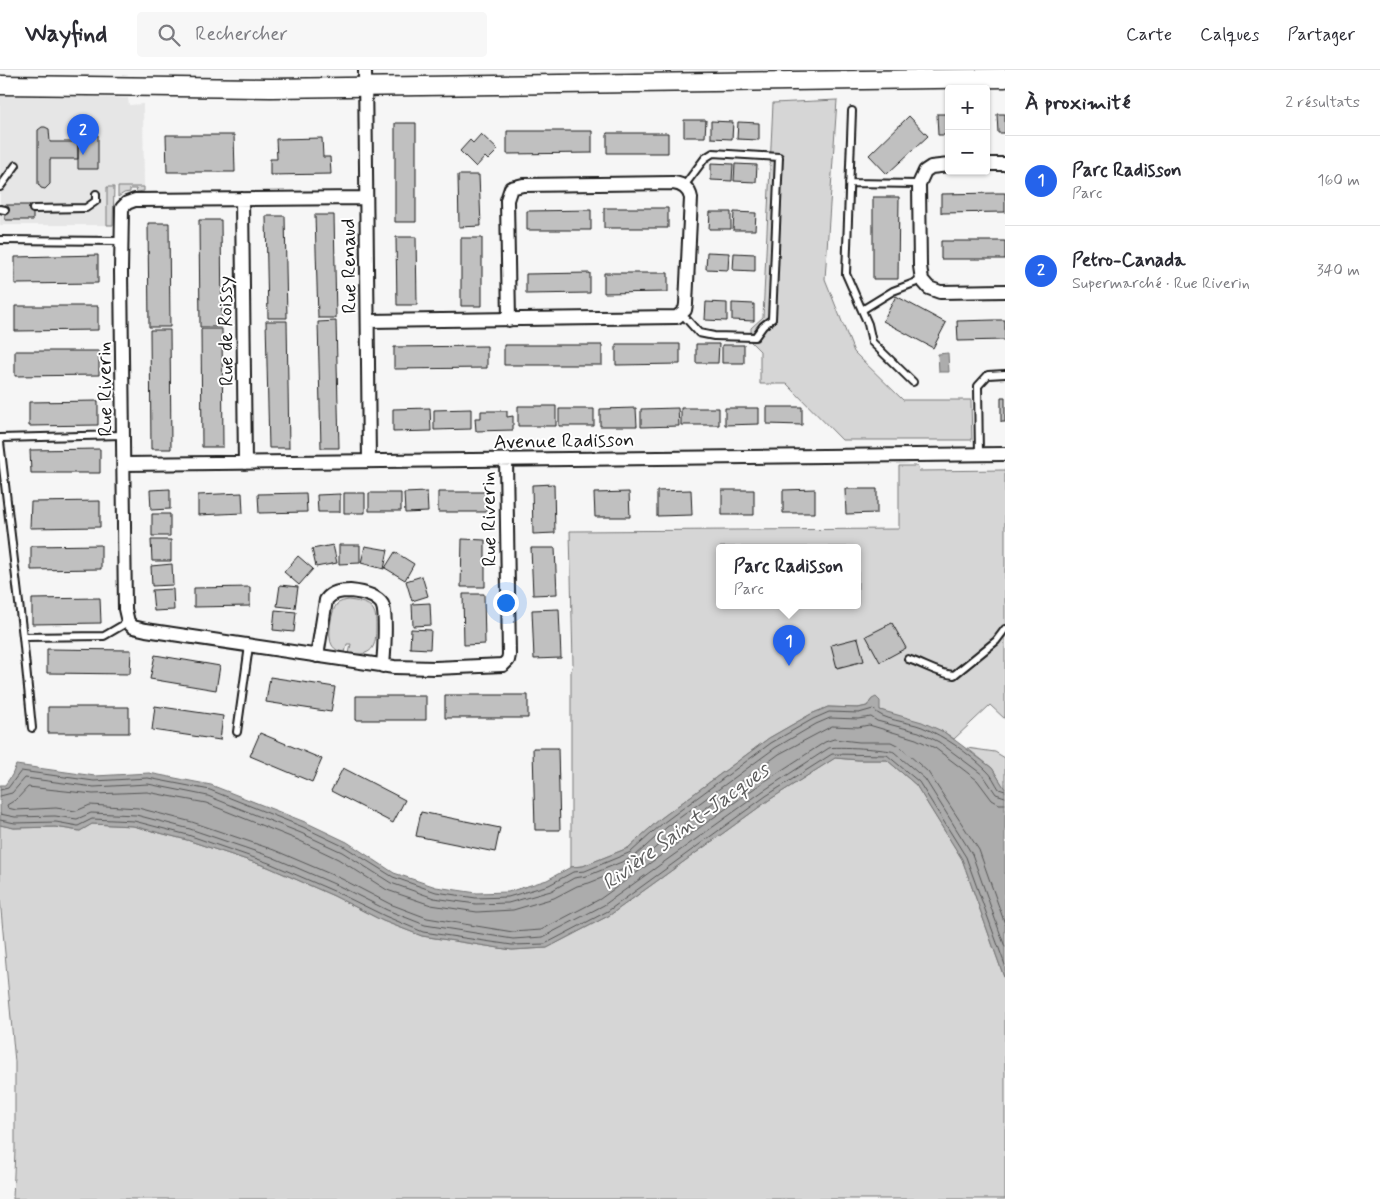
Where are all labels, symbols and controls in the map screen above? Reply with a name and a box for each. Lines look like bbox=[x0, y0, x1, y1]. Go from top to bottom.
search box bbox=[137, 12, 487, 57]
text: Wayfind bbox=[25, 19, 107, 50]
icon: search bbox=[155, 21, 183, 49]
text: Rechercher bbox=[195, 22, 288, 47]
text: Carte bbox=[1126, 23, 1172, 47]
text: Calques bbox=[1200, 23, 1259, 47]
text: Partager bbox=[1287, 23, 1355, 47]
map controls bbox=[945, 85, 990, 175]
button: + bbox=[945, 85, 990, 130]
text: À proximité bbox=[1025, 89, 1131, 117]
text: 2 résultats bbox=[1285, 92, 1360, 113]
pin: 2 bbox=[67, 114, 99, 155]
button: − bbox=[945, 130, 990, 175]
text: Parc Radisson bbox=[1072, 158, 1182, 183]
text: 1 bbox=[1037, 170, 1045, 191]
text: 160 m bbox=[1317, 170, 1360, 191]
text: Parc bbox=[1072, 183, 1102, 204]
street label: Rue Renaud bbox=[335, 218, 364, 314]
text: Petro-Canada bbox=[1072, 248, 1185, 273]
text: 2 bbox=[1037, 260, 1045, 281]
text: 340 m bbox=[1316, 260, 1360, 281]
text: Supermarché · Rue Riverin bbox=[1072, 273, 1250, 294]
street label: Rue de Roissy bbox=[212, 276, 241, 386]
street label: Rue Riverin bbox=[91, 341, 120, 437]
street label: Avenue Radisson bbox=[493, 427, 635, 456]
street label: Rue Riverin bbox=[475, 471, 504, 567]
popup bbox=[716, 544, 861, 609]
text: Parc Radisson bbox=[734, 554, 843, 579]
text: Parc bbox=[734, 579, 764, 600]
your location bbox=[493, 590, 519, 616]
pin: 1 bbox=[773, 625, 805, 666]
water label: Rivière Saint-Jacques bbox=[596, 756, 776, 897]

